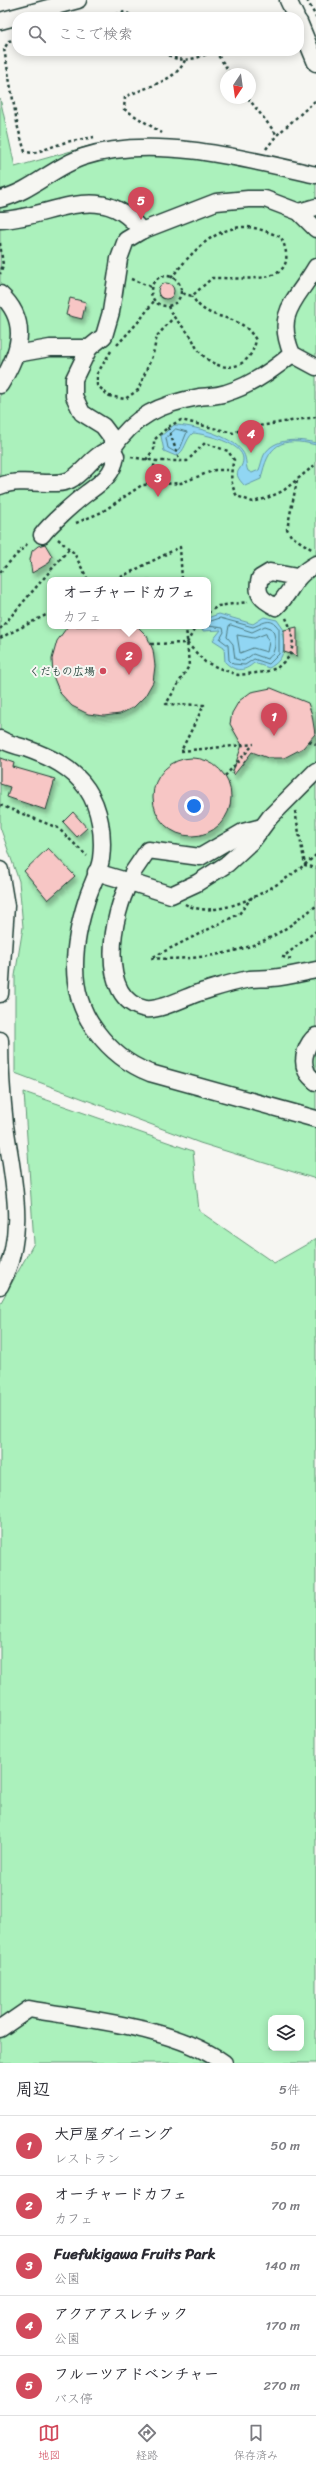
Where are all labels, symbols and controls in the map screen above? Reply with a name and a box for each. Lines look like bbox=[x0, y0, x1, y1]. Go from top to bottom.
search box bbox=[12, 12, 304, 56]
text: ここで検索 bbox=[58, 21, 133, 47]
icon: search bbox=[26, 23, 48, 45]
north arrow bbox=[220, 68, 256, 104]
pin: 5 bbox=[128, 187, 154, 220]
pin: 4 bbox=[238, 420, 264, 453]
pin: 3 bbox=[145, 464, 171, 497]
popup bbox=[47, 577, 211, 629]
text: オーチャードカフェ bbox=[62, 579, 196, 605]
text: カフェ bbox=[62, 605, 101, 628]
pin: 2 bbox=[116, 642, 142, 675]
place label: くだもの広場 bbox=[29, 662, 95, 681]
marker: くだもの広場 bbox=[98, 666, 108, 676]
pin: 1 bbox=[261, 703, 287, 736]
your location bbox=[184, 796, 204, 816]
map controls bbox=[268, 2015, 304, 2051]
button: layers bbox=[268, 2015, 304, 2051]
text: 周辺 bbox=[16, 2074, 50, 2104]
text: 5件 bbox=[279, 2078, 300, 2101]
text: 大戸屋ダイニング bbox=[54, 2121, 173, 2147]
text: 1 bbox=[26, 2134, 32, 2157]
text: 50 m bbox=[270, 2134, 300, 2157]
text: レストラン bbox=[54, 2147, 120, 2170]
text: オーチャードカフェ bbox=[54, 2181, 187, 2207]
text: 2 bbox=[25, 2194, 33, 2217]
text: 70 m bbox=[271, 2194, 300, 2217]
text: カフェ bbox=[54, 2207, 93, 2230]
text: Fuefukigawa Fruits Park bbox=[54, 2241, 216, 2267]
text: 3 bbox=[25, 2254, 33, 2277]
text: 140 m bbox=[265, 2254, 300, 2277]
text: 公園 bbox=[54, 2267, 80, 2290]
text: アクアアスレチック bbox=[54, 2301, 188, 2327]
text: 4 bbox=[25, 2314, 33, 2337]
text: 170 m bbox=[265, 2314, 300, 2337]
text: 公園 bbox=[54, 2327, 80, 2350]
text: フルーツアドベンチャー bbox=[54, 2361, 219, 2387]
text: 5 bbox=[25, 2374, 33, 2397]
text: 270 m bbox=[263, 2374, 300, 2397]
text: バス停 bbox=[54, 2387, 93, 2410]
tab: 地図 bbox=[38, 2422, 60, 2465]
tab: 経路 bbox=[136, 2422, 158, 2465]
tab: 保存済み bbox=[234, 2422, 278, 2465]

